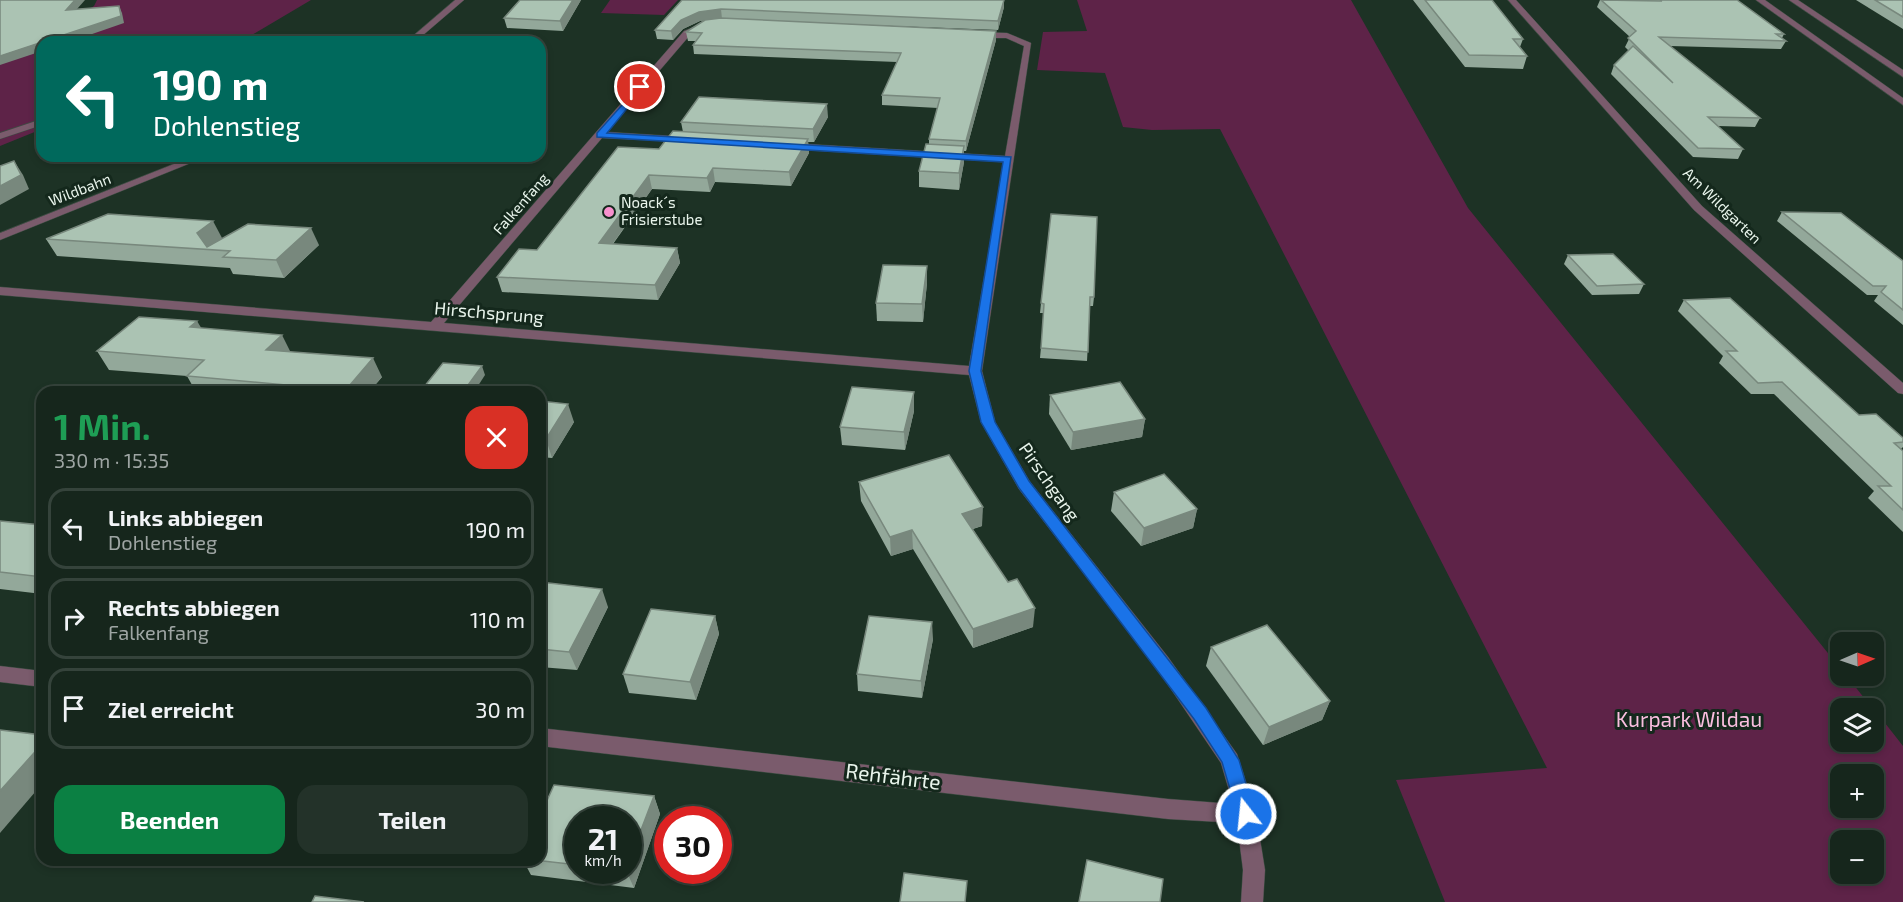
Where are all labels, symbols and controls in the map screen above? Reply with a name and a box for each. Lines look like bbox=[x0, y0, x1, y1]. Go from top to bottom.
text: 190 m bbox=[153, 58, 269, 108]
icon: left bbox=[54, 60, 132, 138]
pin bbox=[614, 61, 665, 112]
icon: arrive bbox=[623, 70, 656, 103]
text: Dohlenstieg bbox=[153, 109, 300, 141]
street label: Am Wildgarten bbox=[1680, 163, 1766, 247]
street label: Falkenfang bbox=[489, 168, 552, 238]
street label: Wildbahn bbox=[46, 169, 113, 209]
place label: Noack´s Frisierstube bbox=[621, 193, 702, 228]
marker: Noack´s Frisierstube bbox=[602, 205, 616, 219]
street label: Hirschsprung bbox=[433, 296, 545, 328]
text: 1 Min. bbox=[54, 404, 151, 447]
button: close bbox=[465, 406, 528, 469]
street label: Pirschgang bbox=[1015, 438, 1085, 525]
text: 330 m · 15:35 bbox=[54, 448, 169, 472]
text: Links abbiegen bbox=[108, 504, 263, 530]
icon: left bbox=[57, 512, 90, 545]
text: 190 m bbox=[466, 516, 525, 542]
text: Dohlenstieg bbox=[108, 530, 217, 554]
text: Rechts abbiegen bbox=[108, 594, 280, 620]
icon: right bbox=[57, 602, 90, 635]
text: 110 m bbox=[470, 606, 525, 632]
text: Falkenfang bbox=[108, 620, 209, 644]
north arrow bbox=[1830, 632, 1884, 686]
map controls bbox=[1830, 632, 1884, 884]
icon: arrive bbox=[57, 692, 90, 725]
text: Ziel erreicht bbox=[108, 696, 234, 722]
text: 30 m bbox=[475, 696, 525, 722]
button: layers bbox=[1830, 698, 1884, 752]
park label: Kurpark Wildau bbox=[1616, 706, 1762, 731]
street label: Rehfährte bbox=[844, 757, 942, 794]
button: + bbox=[1830, 764, 1884, 818]
position arrow bbox=[1214, 782, 1278, 846]
button: Beenden bbox=[54, 785, 285, 854]
button: Teilen bbox=[297, 785, 528, 854]
speed limit sign: 30 bbox=[654, 806, 732, 884]
text: 21 bbox=[588, 820, 618, 856]
button: − bbox=[1830, 830, 1884, 884]
text: km/h bbox=[584, 851, 622, 869]

